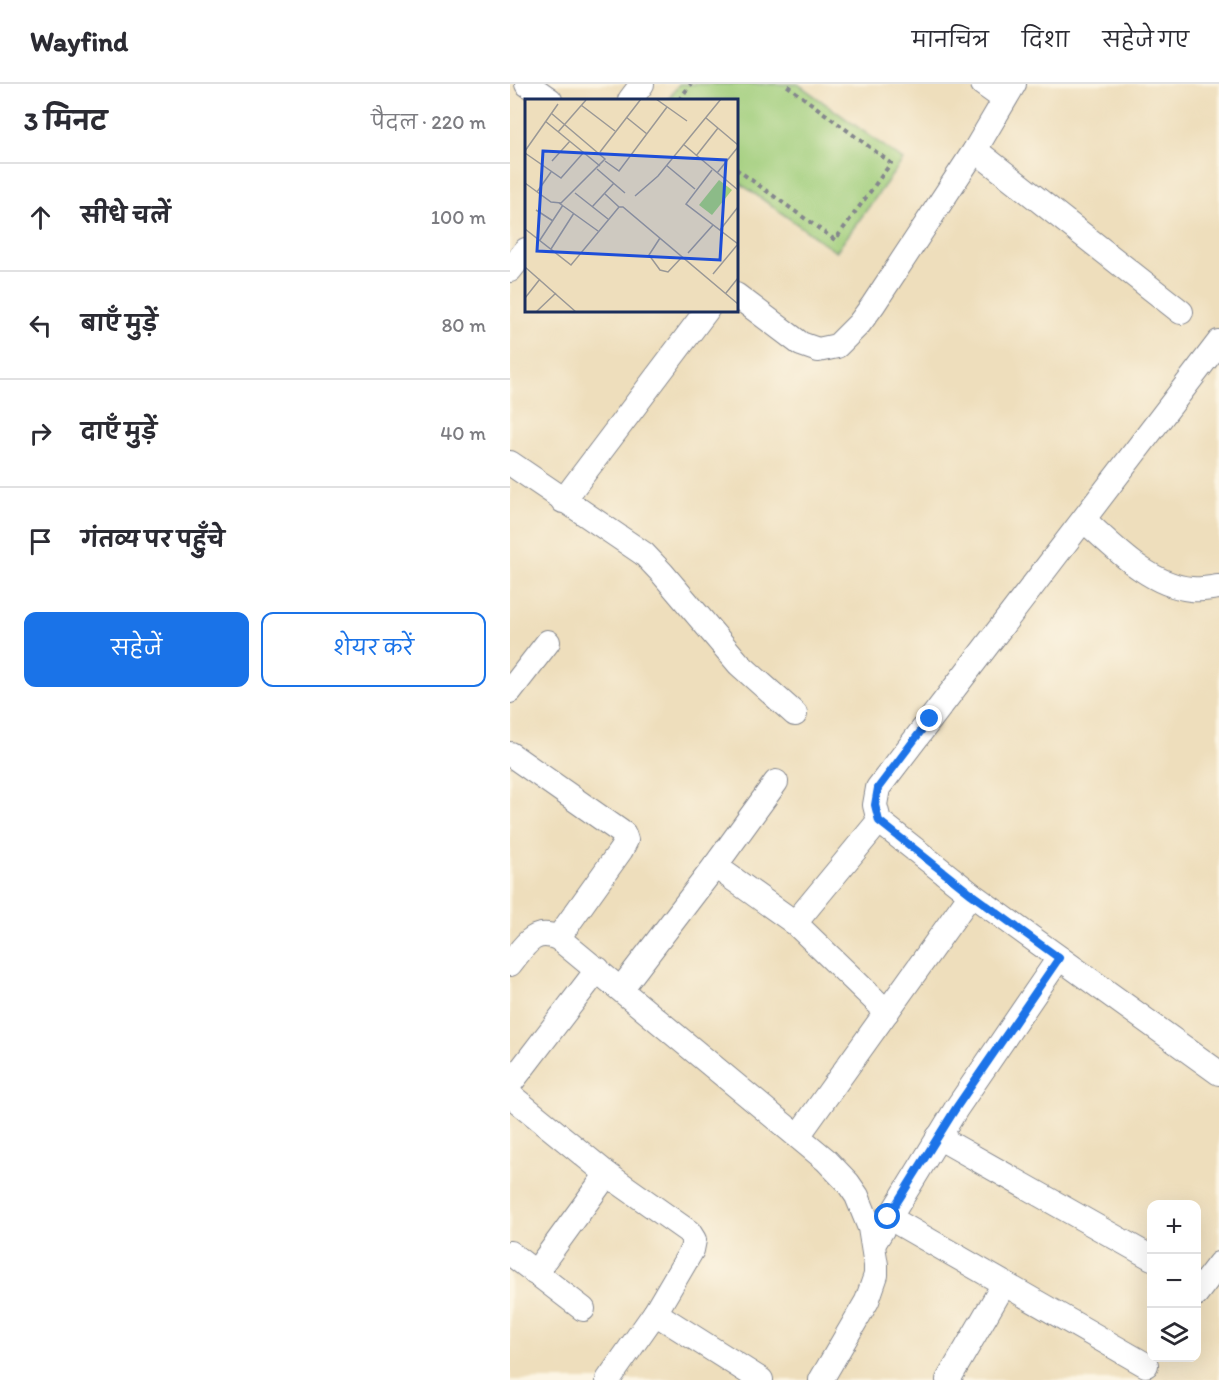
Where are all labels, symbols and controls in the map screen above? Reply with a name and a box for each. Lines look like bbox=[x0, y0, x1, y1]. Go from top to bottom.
text: Wayfind bbox=[30, 24, 128, 58]
text: मानचित्र bbox=[912, 27, 989, 52]
text: दिशा bbox=[1022, 27, 1069, 52]
text: सहेजे गए bbox=[1102, 27, 1189, 52]
inset map bbox=[525, 99, 738, 312]
text: 3 मिनट bbox=[24, 105, 107, 137]
text: पैदल · 220 m bbox=[371, 110, 486, 134]
icon: ahead bbox=[24, 201, 57, 234]
text: सीधे चलें bbox=[81, 202, 170, 229]
text: 100 m bbox=[431, 205, 486, 229]
icon: left bbox=[24, 309, 57, 342]
text: बाएँ मुड़ें bbox=[81, 310, 158, 337]
text: 80 m bbox=[441, 313, 486, 337]
icon: right bbox=[24, 417, 57, 450]
text: दाएँ मुड़ें bbox=[81, 418, 157, 445]
text: 40 m bbox=[440, 421, 486, 445]
icon: arrive bbox=[24, 525, 57, 558]
text: गंतव्य पर पहुँचे bbox=[81, 526, 225, 553]
button: सहेजें bbox=[24, 612, 249, 687]
button: शेयर करें bbox=[261, 612, 486, 687]
route end bbox=[916, 705, 942, 731]
map controls bbox=[1147, 1200, 1201, 1362]
button: + bbox=[1147, 1200, 1201, 1254]
route start bbox=[874, 1203, 900, 1229]
button: − bbox=[1147, 1254, 1201, 1308]
button: layers bbox=[1147, 1308, 1201, 1362]

